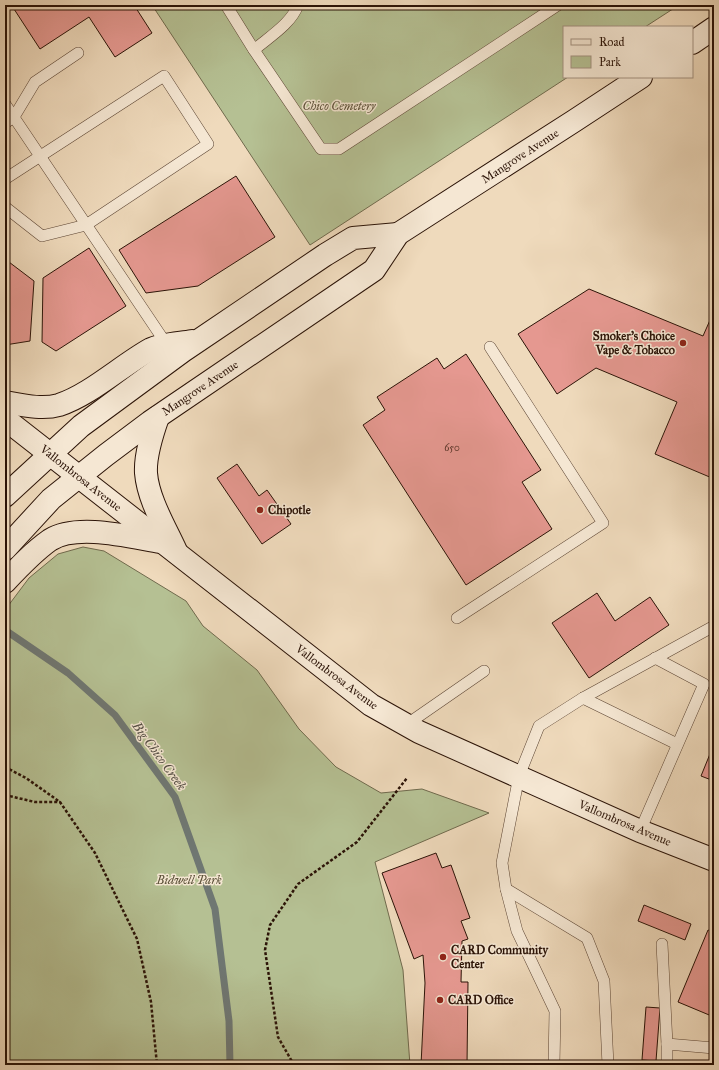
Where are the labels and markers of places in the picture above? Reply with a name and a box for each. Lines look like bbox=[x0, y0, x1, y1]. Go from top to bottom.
place label: Smoker's Choice Vape & Tobacco bbox=[593, 329, 675, 358]
marker: Smoker's Choice Vape & Tobacco bbox=[678, 338, 688, 348]
place label: Chipotle bbox=[268, 503, 311, 518]
marker: Chipotle bbox=[255, 505, 265, 515]
place label: CARD Community Center bbox=[451, 943, 550, 971]
marker: CARD Community Center bbox=[438, 952, 448, 962]
place label: CARD Office bbox=[448, 993, 513, 1007]
marker: CARD Office bbox=[435, 995, 445, 1005]

